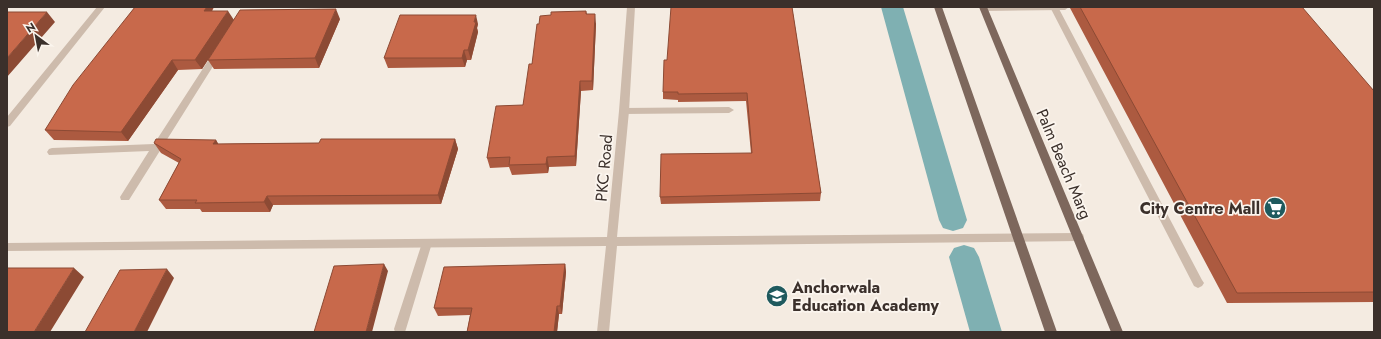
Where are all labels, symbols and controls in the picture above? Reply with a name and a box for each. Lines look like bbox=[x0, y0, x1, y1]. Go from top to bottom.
north arrow bbox=[16, 16, 56, 56]
text: N bbox=[23, 18, 39, 37]
street label: Palm Beach Marg bbox=[1030, 105, 1098, 223]
street label: PKC Road bbox=[590, 133, 618, 203]
supermarket icon: City Centre Mall bbox=[1262, 195, 1288, 221]
place label: City Centre Mall bbox=[1140, 197, 1260, 220]
place label: Anchorwala Education Academy bbox=[791, 276, 940, 317]
school or university icon: Anchorwala Education Academy bbox=[764, 283, 790, 309]

